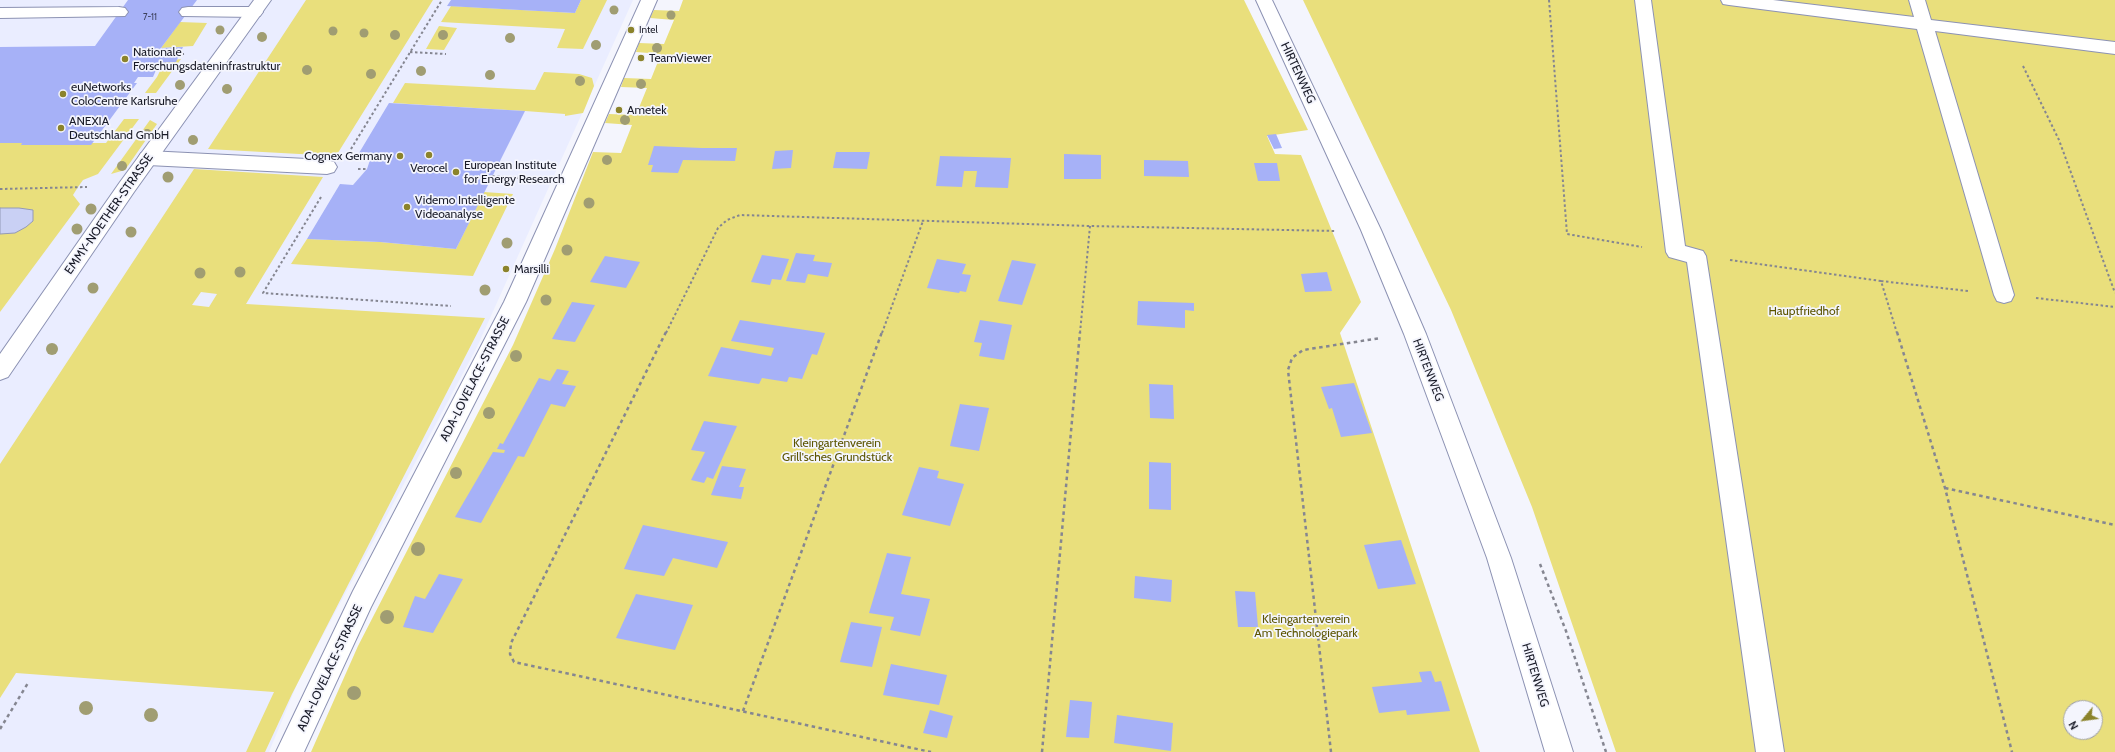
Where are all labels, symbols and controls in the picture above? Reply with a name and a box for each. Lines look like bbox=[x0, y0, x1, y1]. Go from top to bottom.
house number: 7-11 bbox=[143, 12, 157, 22]
place label: Intel bbox=[639, 24, 658, 36]
marker: Intel bbox=[626, 25, 636, 35]
street label: HIRTENWEG bbox=[1278, 40, 1318, 106]
place label: Nationale Forschungsdateninfrastruktur bbox=[133, 45, 280, 73]
place label: TeamViewer bbox=[649, 51, 711, 65]
marker: TeamViewer bbox=[636, 53, 646, 63]
marker: Nationale Forschungsdateninfrastruktur bbox=[120, 54, 130, 64]
place label: euNetworks ColoCentre Karlsruhe bbox=[71, 80, 177, 108]
marker: euNetworks ColoCentre Karlsruhe bbox=[58, 89, 68, 99]
place label: Ametek bbox=[627, 103, 667, 117]
marker: Ametek bbox=[614, 105, 624, 115]
place label: ANEXIA Deutschland GmbH bbox=[69, 114, 169, 142]
marker: ANEXIA Deutschland GmbH bbox=[56, 123, 66, 133]
place label: Cognex Germany bbox=[304, 149, 392, 163]
marker: Verocel bbox=[424, 150, 434, 160]
street label: EMMY-NOETHER-STRASSE bbox=[62, 151, 156, 277]
marker: Cognex Germany bbox=[395, 151, 405, 161]
place label: European Institute for Energy Research bbox=[464, 158, 564, 186]
place label: Verocel bbox=[410, 161, 448, 175]
marker: European Institute for Energy Research bbox=[451, 167, 461, 177]
place label: Videmo Intelligente Videoanalyse bbox=[415, 193, 515, 221]
marker: Videmo Intelligente Videoanalyse bbox=[402, 202, 412, 212]
place label: Marsilli bbox=[514, 262, 549, 276]
marker: Marsilli bbox=[501, 264, 511, 274]
park label: Hauptfriedhof bbox=[1768, 304, 1840, 318]
street label: ADA-LOVELACE-STRASSE bbox=[437, 314, 513, 444]
street label: HIRTENWEG bbox=[1409, 337, 1447, 403]
park label: Kleingartenverein Grill'sches Grundstück bbox=[782, 436, 892, 464]
street label: ADA-LOVELACE-STRASSE bbox=[294, 602, 366, 734]
park label: Kleingartenverein Am Technologiepark bbox=[1254, 612, 1358, 640]
street label: HIRTENWEG bbox=[1518, 641, 1552, 709]
north arrow bbox=[2063, 700, 2103, 740]
text: N bbox=[2065, 719, 2081, 732]

